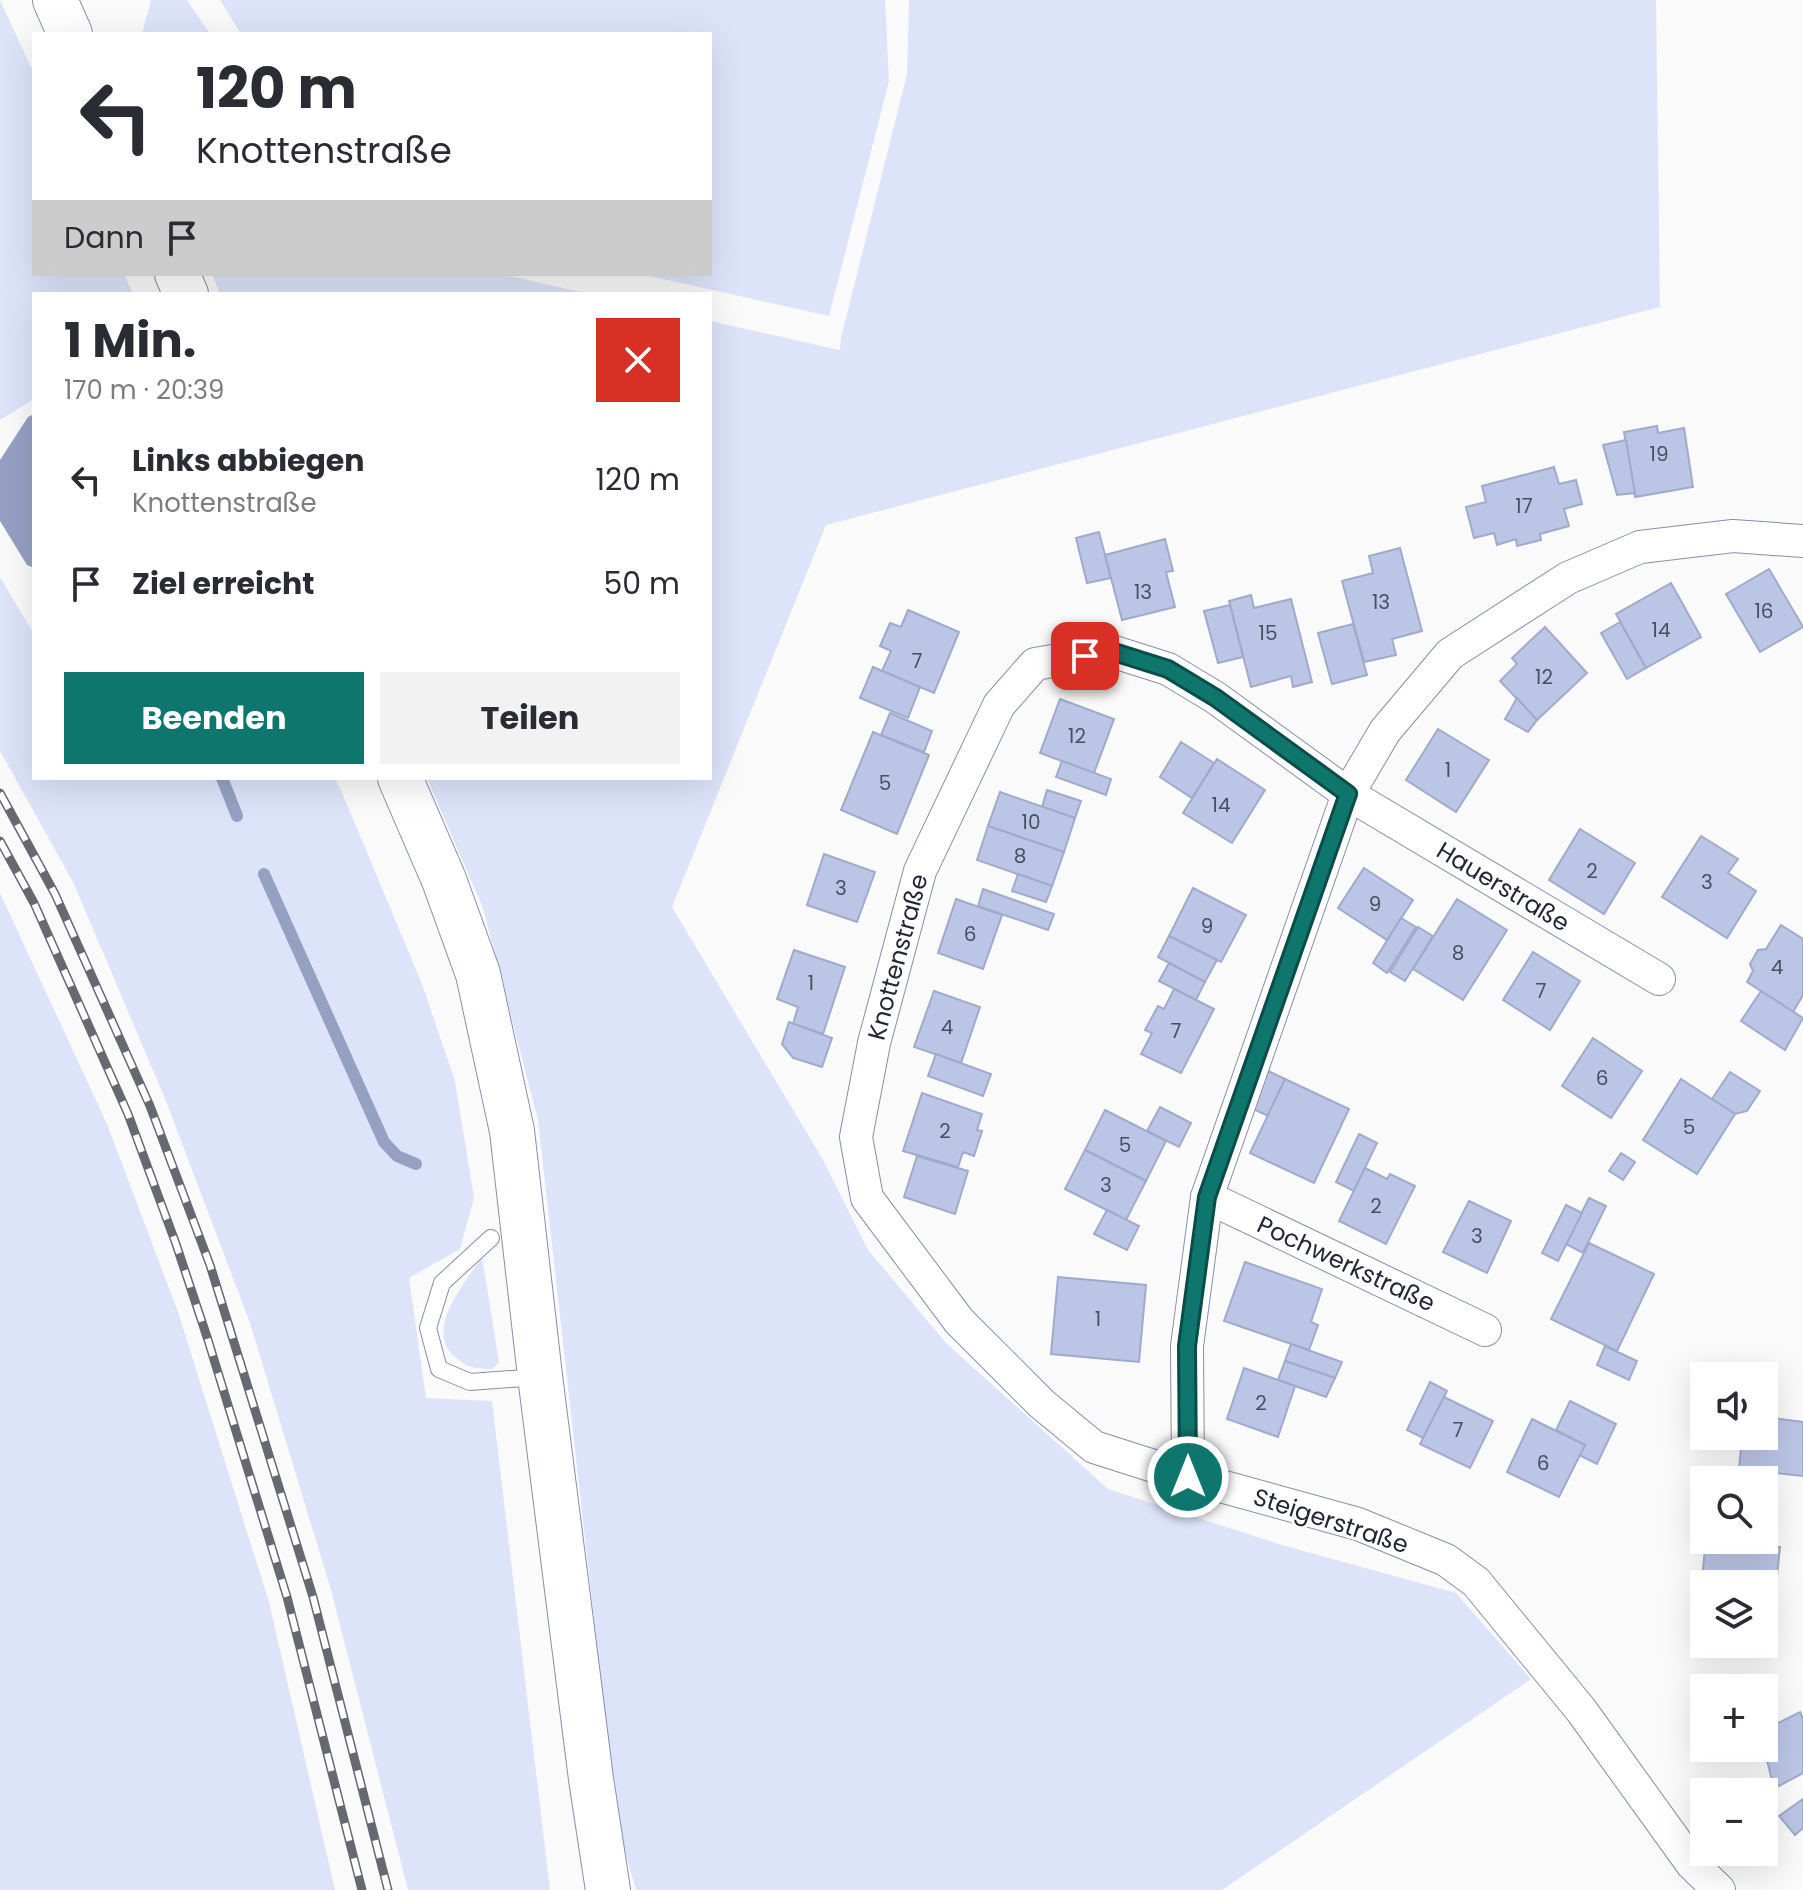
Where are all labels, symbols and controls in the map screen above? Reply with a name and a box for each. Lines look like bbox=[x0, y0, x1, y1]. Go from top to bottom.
text: 120 m bbox=[196, 49, 357, 128]
icon: left bbox=[64, 64, 168, 168]
text: Knottenstraße bbox=[196, 125, 452, 176]
text: Dann bbox=[64, 216, 144, 259]
icon: arrive bbox=[160, 216, 204, 260]
text: 1 Min. bbox=[64, 307, 196, 374]
button: close bbox=[596, 318, 680, 402]
text: 170 m · 20:39 bbox=[64, 372, 224, 408]
text: Links abbiegen bbox=[132, 439, 365, 482]
house number: 19 bbox=[1650, 440, 1669, 468]
icon: left bbox=[64, 458, 108, 502]
text: 120 m bbox=[595, 458, 680, 501]
text: Knottenstraße bbox=[132, 485, 317, 521]
house number: 17 bbox=[1515, 492, 1533, 520]
icon: arrive bbox=[64, 562, 108, 606]
text: Ziel erreicht bbox=[132, 562, 314, 605]
text: 50 m bbox=[603, 562, 680, 605]
house number: 13 bbox=[1134, 578, 1152, 606]
house number: 13 bbox=[1372, 588, 1390, 616]
house number: 16 bbox=[1754, 597, 1774, 625]
house number: 14 bbox=[1652, 616, 1670, 644]
house number: 15 bbox=[1259, 619, 1277, 647]
pin bbox=[1051, 622, 1119, 690]
icon: arrive bbox=[1063, 634, 1107, 678]
house number: 7 bbox=[912, 647, 923, 675]
house number: 12 bbox=[1535, 663, 1553, 691]
button: Beenden bbox=[64, 672, 364, 764]
button: Teilen bbox=[380, 672, 680, 764]
house number: 12 bbox=[1068, 722, 1086, 750]
house number: 1 bbox=[1445, 756, 1451, 784]
house number: 5 bbox=[879, 769, 891, 797]
house number: 14 bbox=[1212, 791, 1230, 819]
house number: 10 bbox=[1022, 808, 1040, 836]
street label: Hauerstraße bbox=[1431, 834, 1576, 939]
house number: 8 bbox=[1014, 842, 1026, 870]
house number: 2 bbox=[1586, 857, 1598, 885]
house number: 3 bbox=[1701, 868, 1713, 896]
street label: Knottenstraße bbox=[860, 870, 936, 1043]
house number: 3 bbox=[835, 874, 847, 902]
house number: 9 bbox=[1369, 890, 1381, 918]
house number: 9 bbox=[1201, 912, 1213, 940]
house number: 6 bbox=[964, 920, 976, 948]
house number: 8 bbox=[1452, 939, 1464, 967]
house number: 4 bbox=[1771, 953, 1783, 981]
house number: 1 bbox=[808, 969, 814, 997]
house number: 7 bbox=[1536, 977, 1547, 1005]
house number: 4 bbox=[941, 1013, 953, 1041]
house number: 7 bbox=[1171, 1017, 1182, 1045]
house number: 6 bbox=[1596, 1064, 1608, 1092]
house number: 5 bbox=[1683, 1113, 1695, 1141]
house number: 2 bbox=[939, 1117, 951, 1145]
house number: 5 bbox=[1119, 1131, 1131, 1159]
house number: 3 bbox=[1100, 1171, 1112, 1199]
house number: 2 bbox=[1370, 1192, 1382, 1220]
street label: Pochwerkstraße bbox=[1252, 1208, 1441, 1319]
house number: 3 bbox=[1471, 1222, 1483, 1250]
house number: 1 bbox=[1095, 1305, 1101, 1333]
map controls bbox=[1690, 1362, 1778, 1866]
button: sound bbox=[1690, 1362, 1778, 1450]
house number: 2 bbox=[1255, 1389, 1267, 1417]
house number: 7 bbox=[1453, 1416, 1464, 1444]
position arrow bbox=[1146, 1435, 1230, 1519]
house number: 6 bbox=[1537, 1449, 1549, 1477]
button: search bbox=[1690, 1466, 1778, 1554]
street label: Steigerstraße bbox=[1249, 1480, 1413, 1561]
button: layers bbox=[1690, 1570, 1778, 1658]
button: + bbox=[1690, 1674, 1778, 1762]
button: − bbox=[1690, 1778, 1778, 1866]

